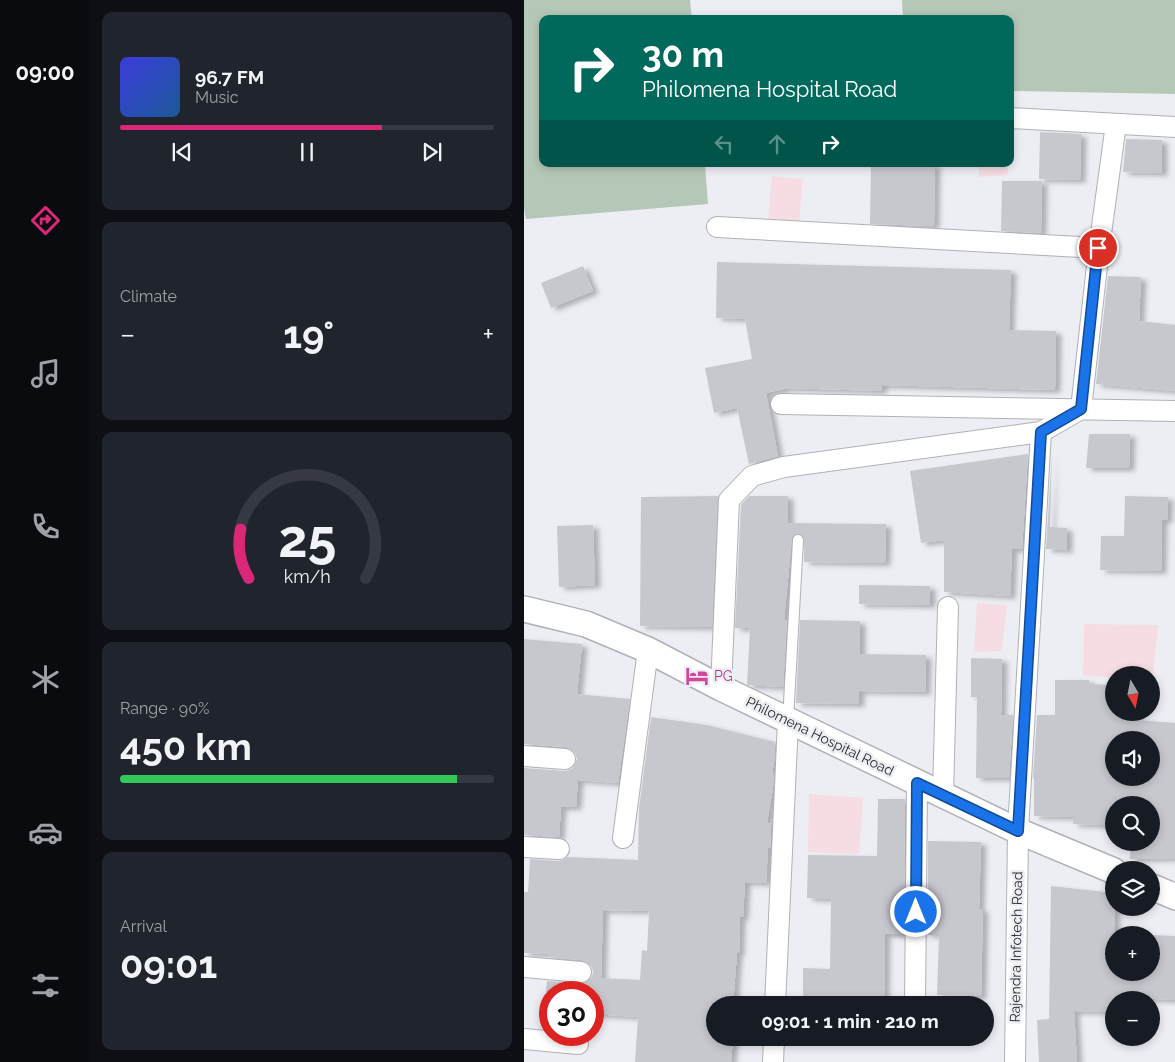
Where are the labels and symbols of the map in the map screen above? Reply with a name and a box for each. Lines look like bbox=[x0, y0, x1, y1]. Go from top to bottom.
pin bbox=[1077, 227, 1119, 269]
hotel icon: PG bbox=[684, 663, 710, 689]
north arrow bbox=[1105, 666, 1160, 721]
place label: PG bbox=[714, 668, 733, 684]
street label: Philomena Hospital Road bbox=[744, 693, 896, 779]
street label: Rajendra Infotech Road bbox=[1007, 871, 1025, 1023]
position arrow bbox=[889, 885, 941, 937]
speed limit sign: 30 bbox=[539, 981, 604, 1046]

